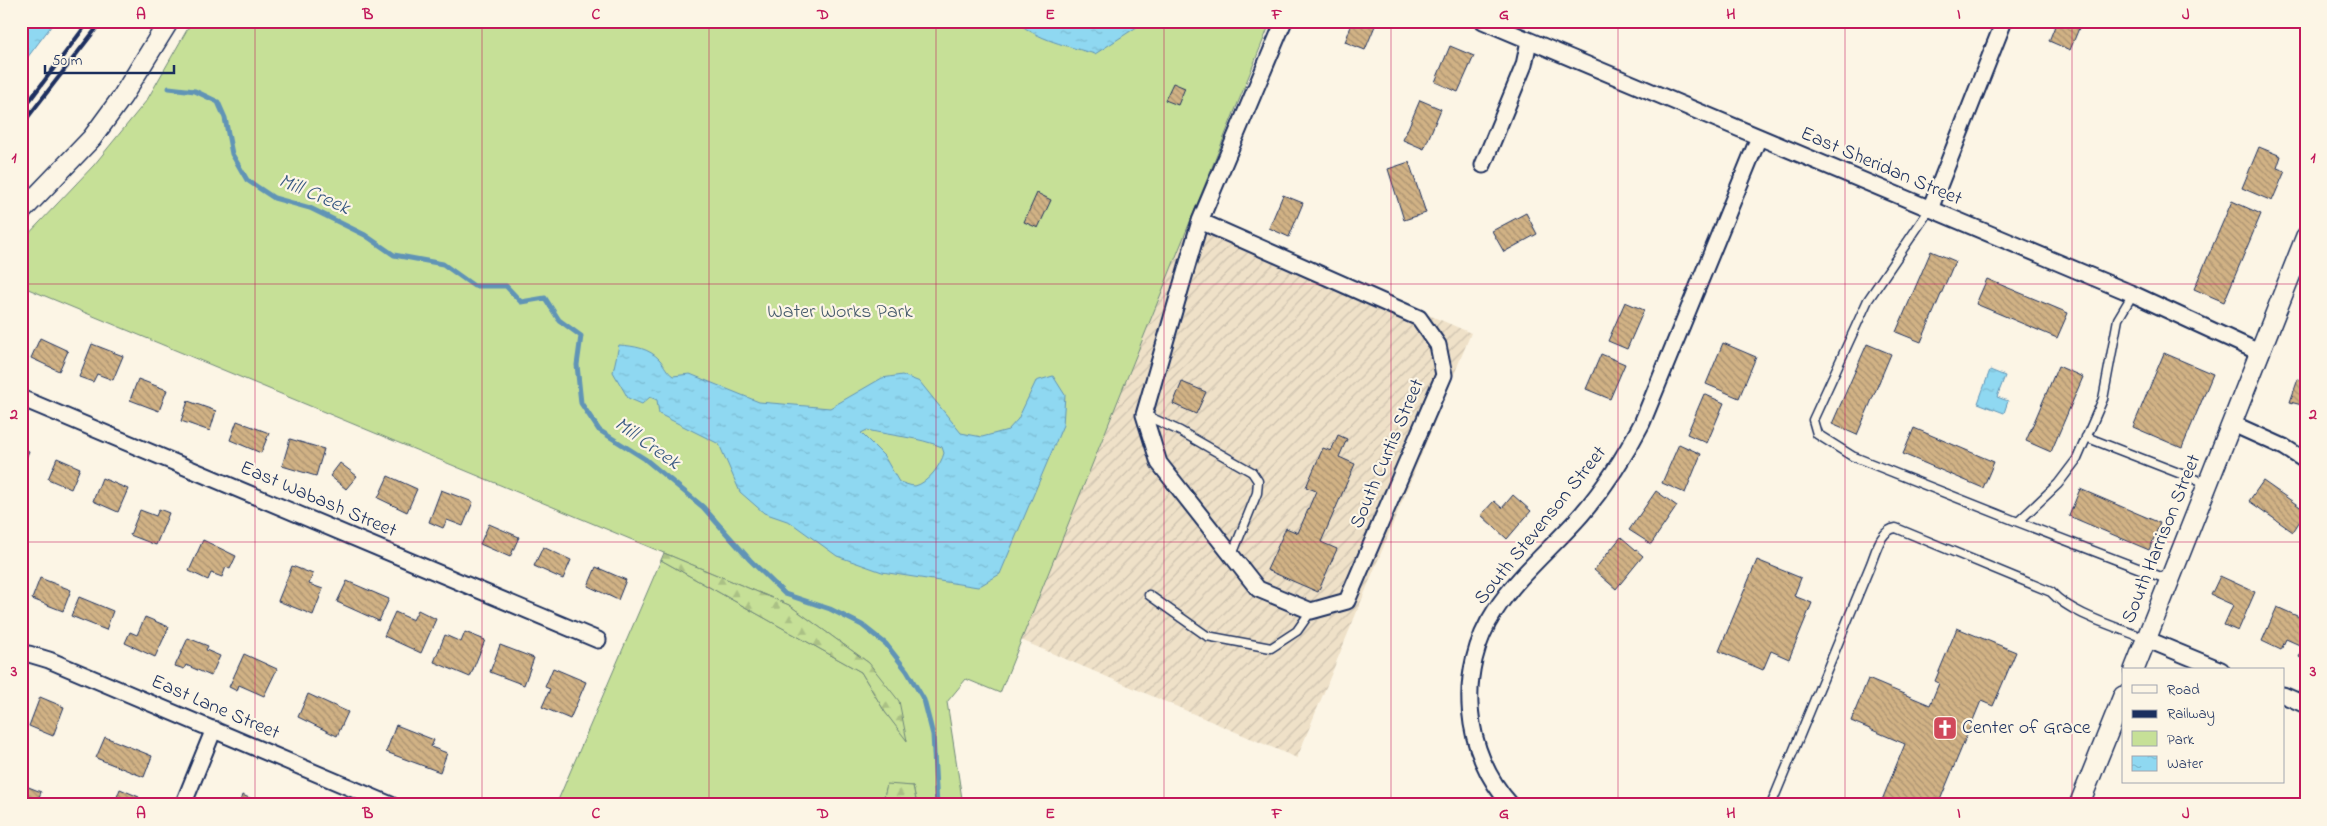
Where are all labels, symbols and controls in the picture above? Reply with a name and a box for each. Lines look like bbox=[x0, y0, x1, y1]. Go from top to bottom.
text: A bbox=[136, 3, 146, 27]
text: B bbox=[362, 3, 374, 27]
text: C bbox=[592, 3, 601, 27]
text: D bbox=[816, 3, 829, 27]
text: E bbox=[1045, 3, 1055, 27]
text: F bbox=[1271, 3, 1283, 27]
text: G bbox=[1499, 3, 1509, 27]
text: H bbox=[1726, 3, 1736, 27]
text: I bbox=[1957, 3, 1961, 27]
text: J bbox=[2182, 3, 2190, 27]
scale bar bbox=[45, 42, 174, 74]
text: 50 m bbox=[52, 50, 83, 72]
street label: East Sheridan Street bbox=[1796, 120, 1967, 214]
text: 1 bbox=[11, 146, 17, 170]
text: 1 bbox=[2310, 146, 2316, 170]
water label: Mill Creek bbox=[274, 167, 355, 224]
park label: Water Works Park bbox=[767, 298, 913, 327]
street label: South Curtis Street bbox=[1343, 374, 1433, 533]
text: 2 bbox=[9, 403, 18, 427]
text: 2 bbox=[2308, 403, 2317, 427]
water label: Mill Creek bbox=[608, 410, 687, 478]
street label: South Stevenson Street bbox=[1468, 440, 1615, 612]
street label: South Harrison Street bbox=[2115, 450, 2209, 628]
street label: East Wabash Street bbox=[235, 454, 401, 546]
text: 3 bbox=[10, 660, 18, 684]
text: 3 bbox=[2309, 660, 2317, 684]
street label: East Lane Street bbox=[146, 668, 284, 748]
legend bbox=[2122, 668, 2284, 784]
text: Road bbox=[2167, 679, 2200, 701]
text: Railway bbox=[2167, 703, 2215, 726]
place label: Center of Grace bbox=[1962, 714, 2091, 743]
church icon: Center of Grace bbox=[1932, 715, 1958, 741]
text: Park bbox=[2167, 729, 2195, 751]
text: Water bbox=[2167, 753, 2203, 775]
text: A bbox=[136, 802, 146, 826]
text: B bbox=[362, 802, 374, 826]
text: C bbox=[592, 802, 601, 826]
text: D bbox=[816, 802, 829, 826]
text: E bbox=[1045, 802, 1055, 826]
text: F bbox=[1271, 802, 1283, 826]
text: G bbox=[1499, 802, 1509, 826]
text: H bbox=[1726, 802, 1736, 826]
text: I bbox=[1957, 802, 1961, 826]
text: J bbox=[2182, 802, 2190, 826]

